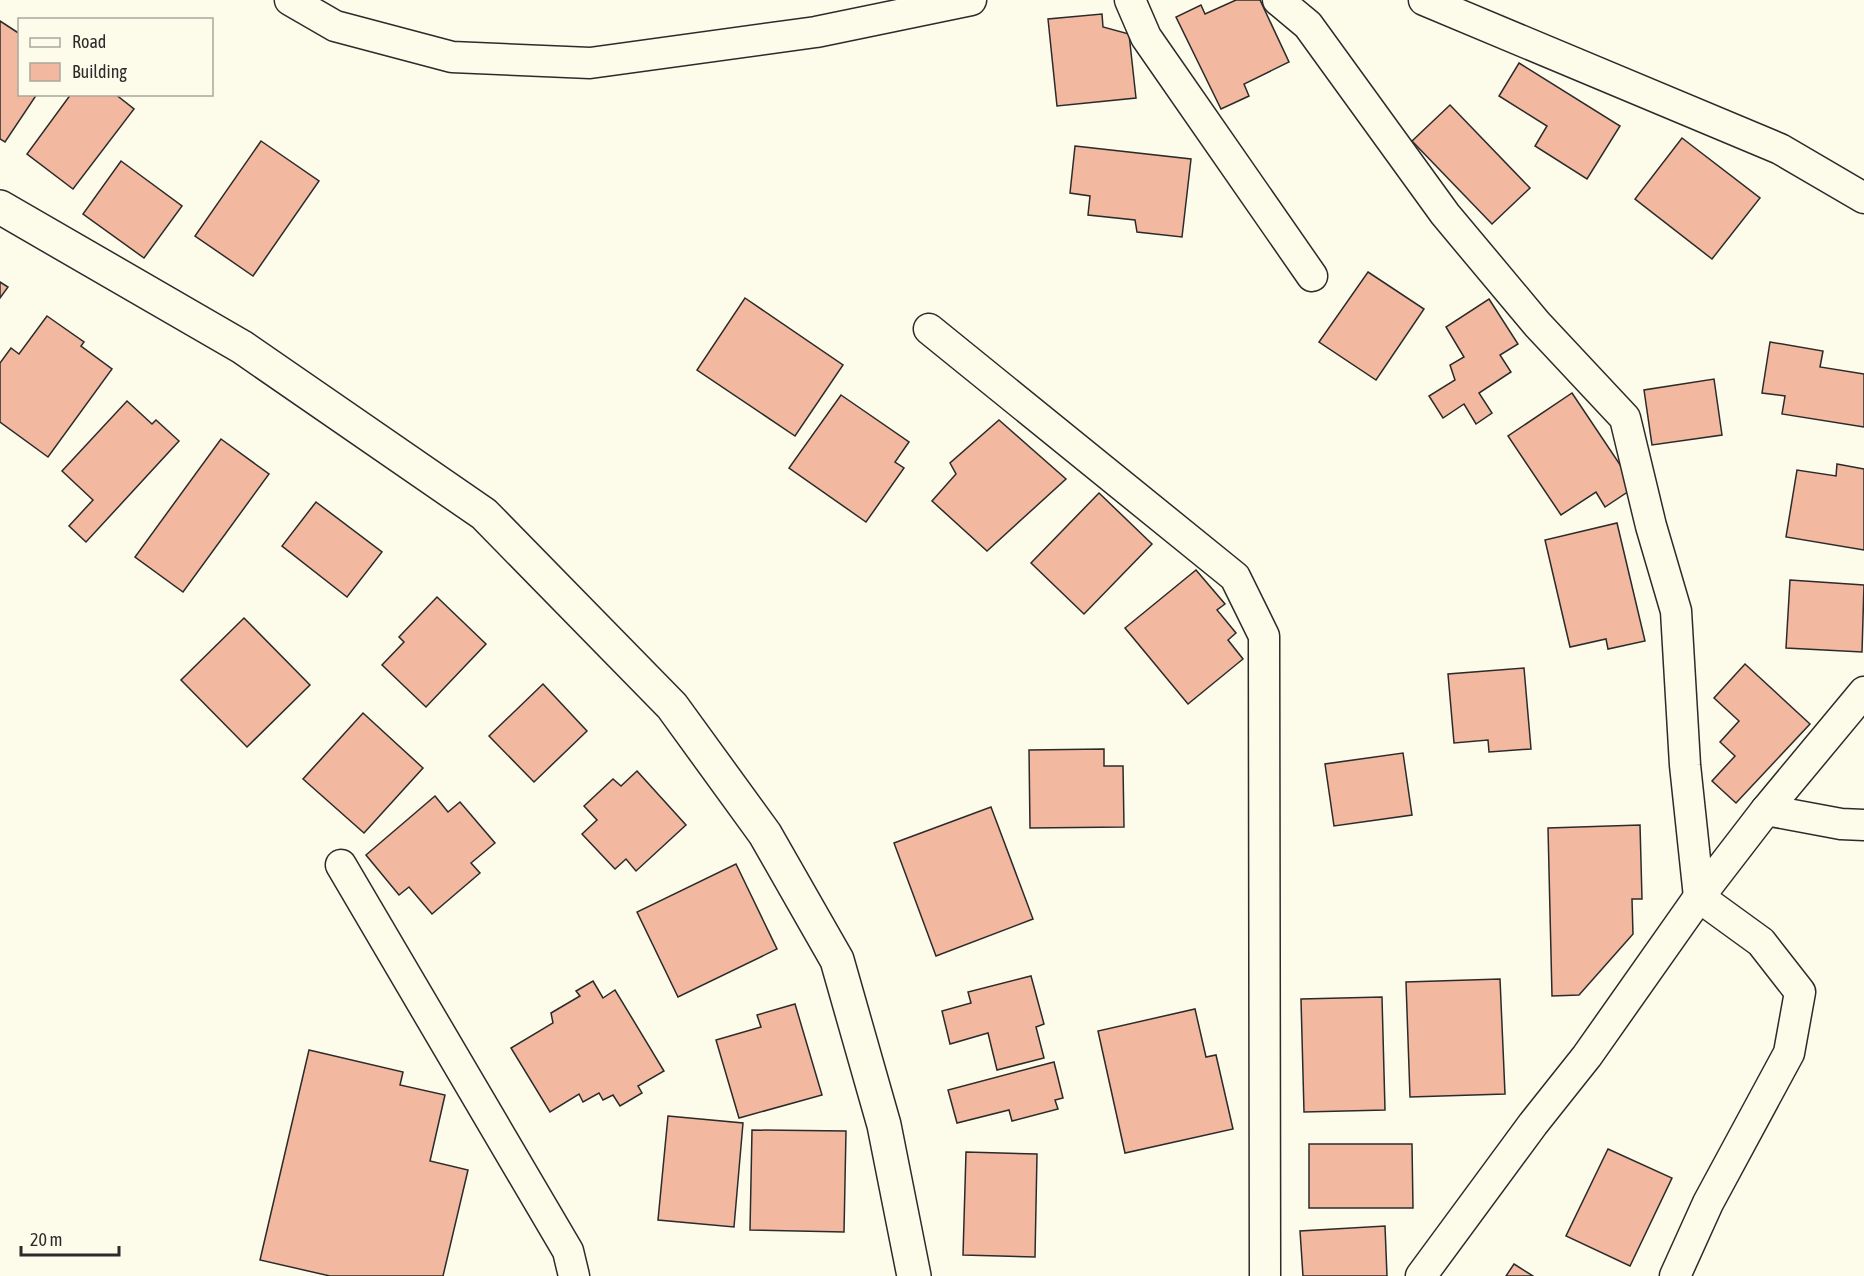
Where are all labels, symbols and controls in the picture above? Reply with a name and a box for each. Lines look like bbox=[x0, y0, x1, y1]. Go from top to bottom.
legend bbox=[18, 18, 213, 96]
text: Road bbox=[72, 31, 106, 52]
text: Building bbox=[72, 61, 127, 82]
scale bar bbox=[21, 1219, 118, 1257]
text: 20 m bbox=[30, 1229, 62, 1250]

